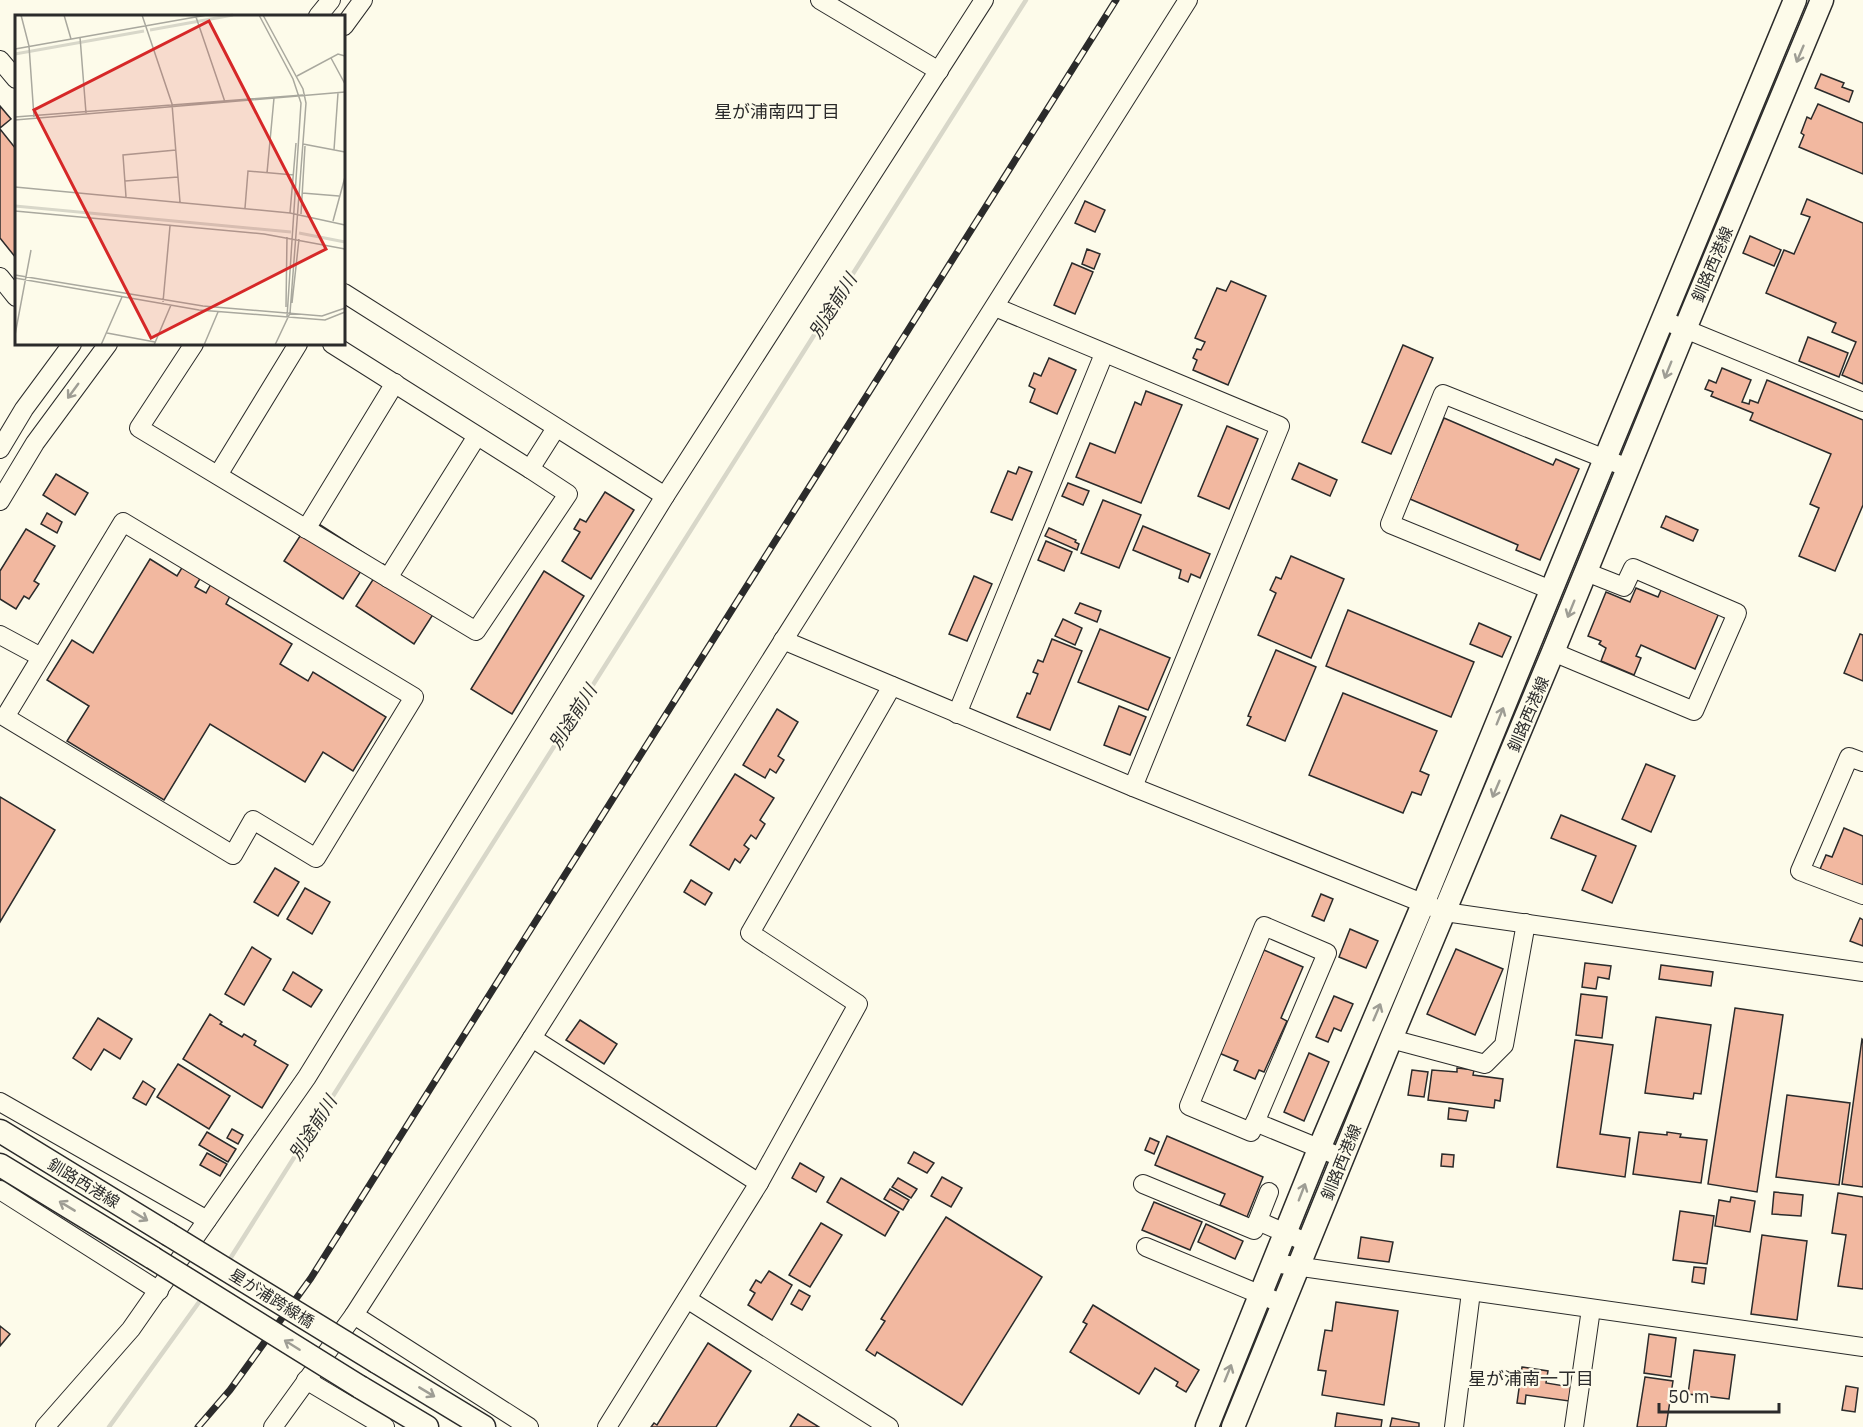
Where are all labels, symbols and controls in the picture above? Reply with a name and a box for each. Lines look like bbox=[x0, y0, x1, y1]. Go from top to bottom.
inset map bbox=[15, 15, 345, 345]
one-way arrow bbox=[1794, 44, 1805, 63]
district label: 星が浦南四丁目 bbox=[714, 100, 840, 123]
street label: 釧路西港線 bbox=[1687, 223, 1737, 305]
water label: 別途前川 bbox=[804, 267, 862, 342]
one-way arrow bbox=[1662, 360, 1673, 378]
one-way arrow bbox=[67, 382, 79, 398]
one-way arrow bbox=[1565, 599, 1576, 617]
street label: 釧路西港線 bbox=[1503, 673, 1553, 755]
water label: 別途前川 bbox=[544, 678, 602, 753]
one-way arrow bbox=[1495, 707, 1506, 725]
one-way arrow bbox=[1490, 779, 1501, 798]
one-way arrow bbox=[1372, 1004, 1383, 1022]
water label: 別途前川 bbox=[284, 1089, 342, 1164]
street label: 釧路西港線 bbox=[1317, 1121, 1365, 1203]
street label: 釧路西港線 bbox=[45, 1154, 123, 1212]
one-way arrow bbox=[1297, 1183, 1308, 1202]
one-way arrow bbox=[59, 1199, 76, 1211]
one-way arrow bbox=[131, 1211, 148, 1223]
street label: 星が浦跨線橋 bbox=[226, 1264, 318, 1332]
one-way arrow bbox=[284, 1338, 301, 1350]
one-way arrow bbox=[1224, 1364, 1235, 1382]
district label: 星が浦南一丁目 bbox=[1468, 1367, 1594, 1390]
scale bar bbox=[1659, 1376, 1779, 1414]
text: 50 m bbox=[1668, 1385, 1710, 1408]
one-way arrow bbox=[418, 1387, 435, 1399]

